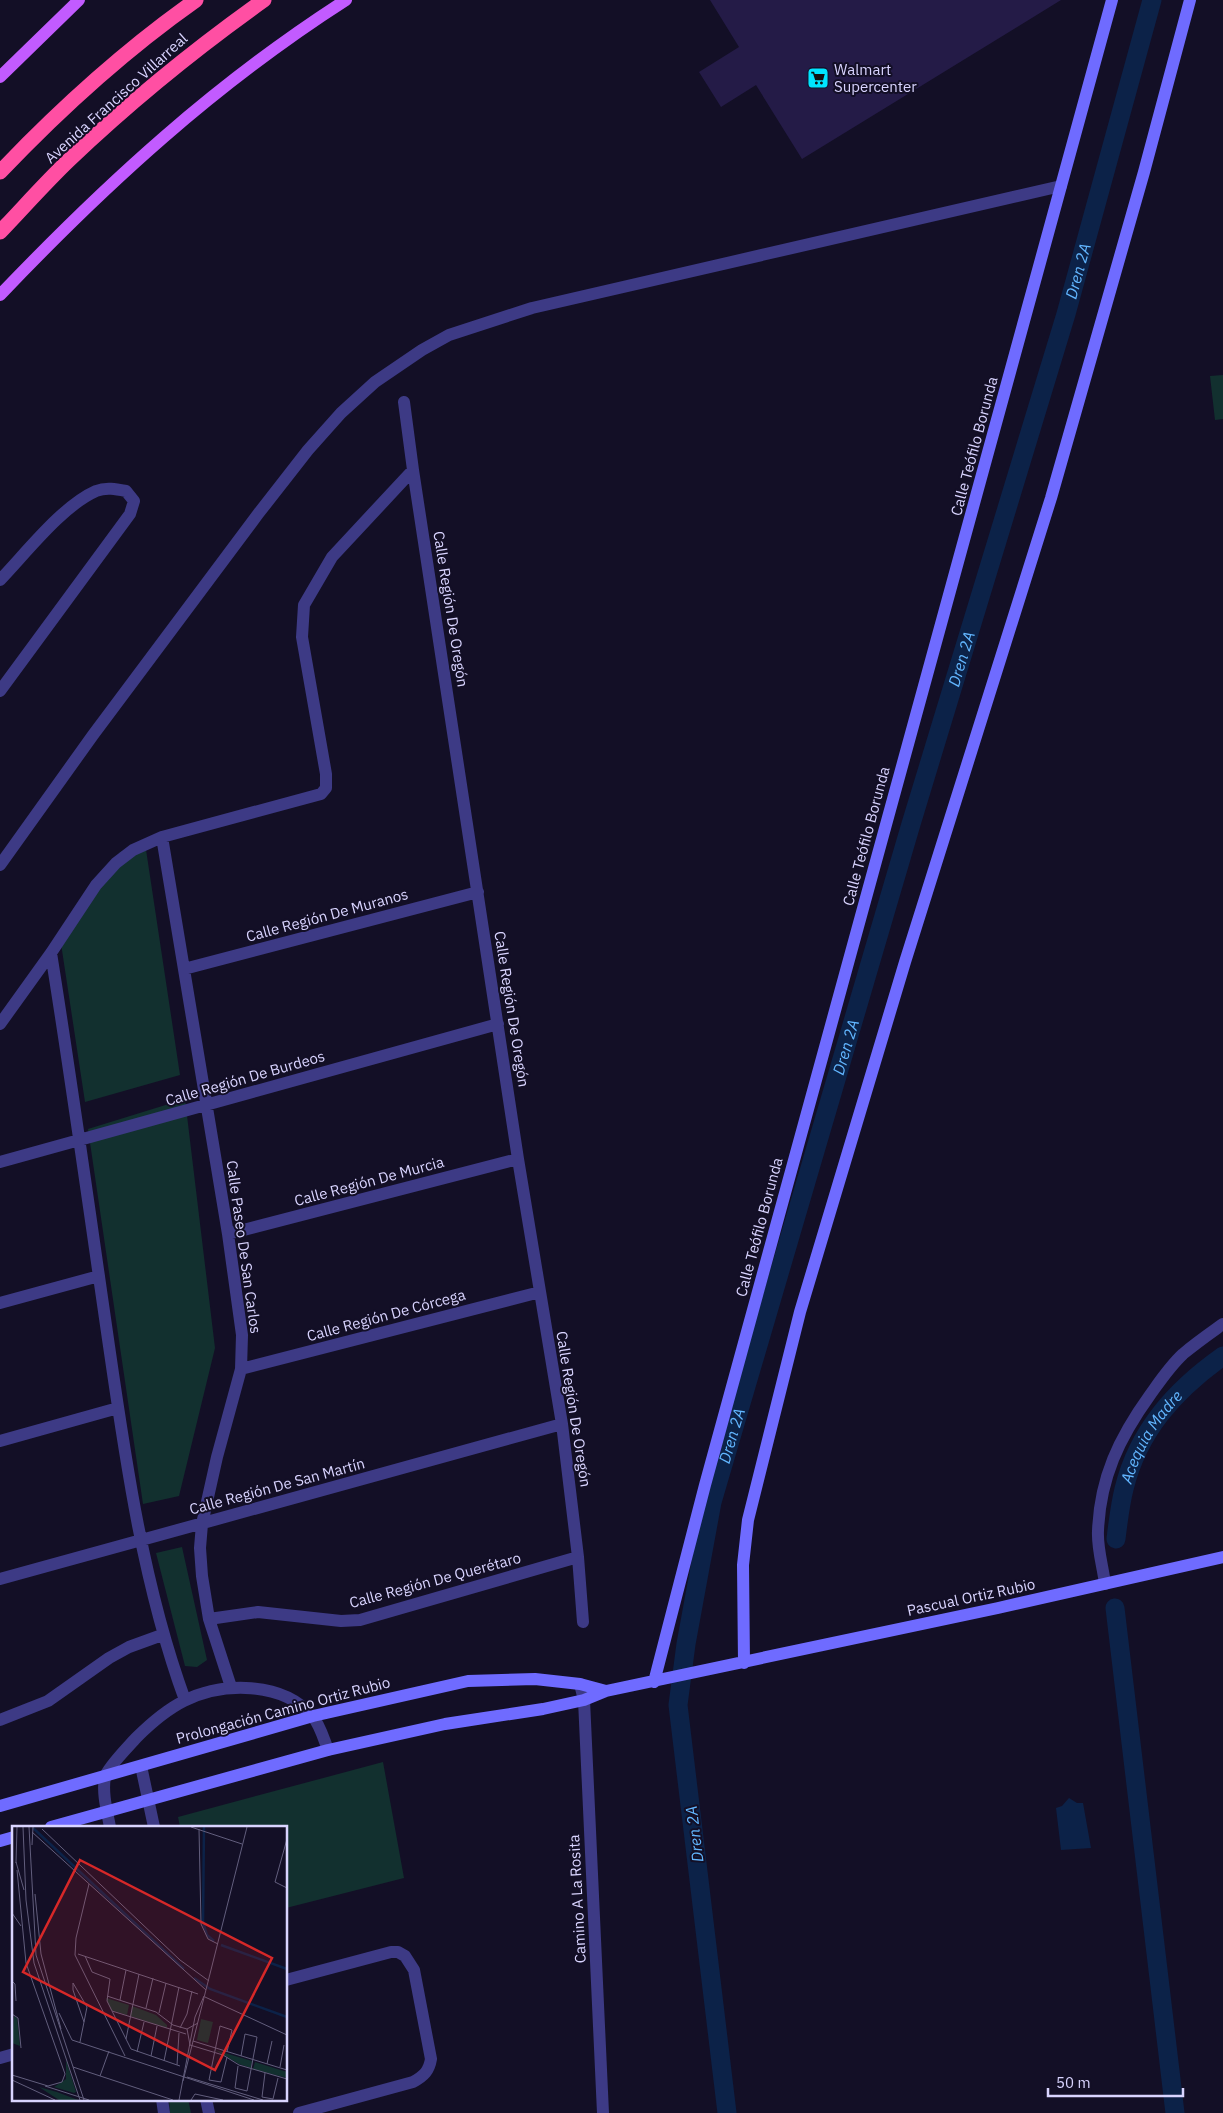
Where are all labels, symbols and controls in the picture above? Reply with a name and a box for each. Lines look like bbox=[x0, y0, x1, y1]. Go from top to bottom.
street label: Avenida Francisco Villarreal bbox=[41, 29, 191, 167]
place label: Walmart Supercenter bbox=[834, 60, 917, 96]
supermarket icon: Walmart Supercenter bbox=[806, 66, 830, 90]
water label: Dren 2A bbox=[1061, 241, 1095, 301]
street label: Calle Teófilo Borunda bbox=[946, 374, 1002, 518]
street label: Calle Región De Oregón bbox=[429, 530, 473, 688]
water label: Dren 2A bbox=[943, 629, 979, 689]
street label: Calle Teófilo Borunda bbox=[838, 764, 894, 908]
street label: Calle Región De Muranos bbox=[244, 884, 410, 946]
street label: Calle Región De Oregón bbox=[490, 930, 534, 1088]
water label: Dren 2A bbox=[828, 1017, 863, 1077]
street label: Calle Región De Burdeos bbox=[163, 1046, 327, 1110]
street label: Calle Región De Murcia bbox=[292, 1152, 446, 1210]
street label: Calle Teófilo Borunda bbox=[731, 1155, 787, 1299]
street label: Calle Paseo De San Carlos bbox=[222, 1159, 266, 1335]
street label: Calle Región De Córcega bbox=[305, 1285, 467, 1345]
street label: Calle Región De Oregón bbox=[552, 1330, 596, 1488]
water label: Acequia Madre bbox=[1116, 1386, 1186, 1487]
water label: Dren 2A bbox=[714, 1406, 749, 1466]
street label: Calle Región De San Martín bbox=[187, 1453, 367, 1519]
street label: Calle Región De Querétaro bbox=[347, 1548, 523, 1612]
street label: Pascual Ortiz Rubio bbox=[905, 1574, 1037, 1620]
street label: Prolongación Camino Ortiz Rubio bbox=[174, 1672, 392, 1748]
water label: Dren 2A bbox=[681, 1805, 707, 1863]
inset map bbox=[12, 1826, 288, 2100]
street label: Camino A La Rosita bbox=[564, 1834, 590, 1964]
scale bar bbox=[1048, 2066, 1183, 2098]
text: 50 m bbox=[1056, 2073, 1091, 2092]

